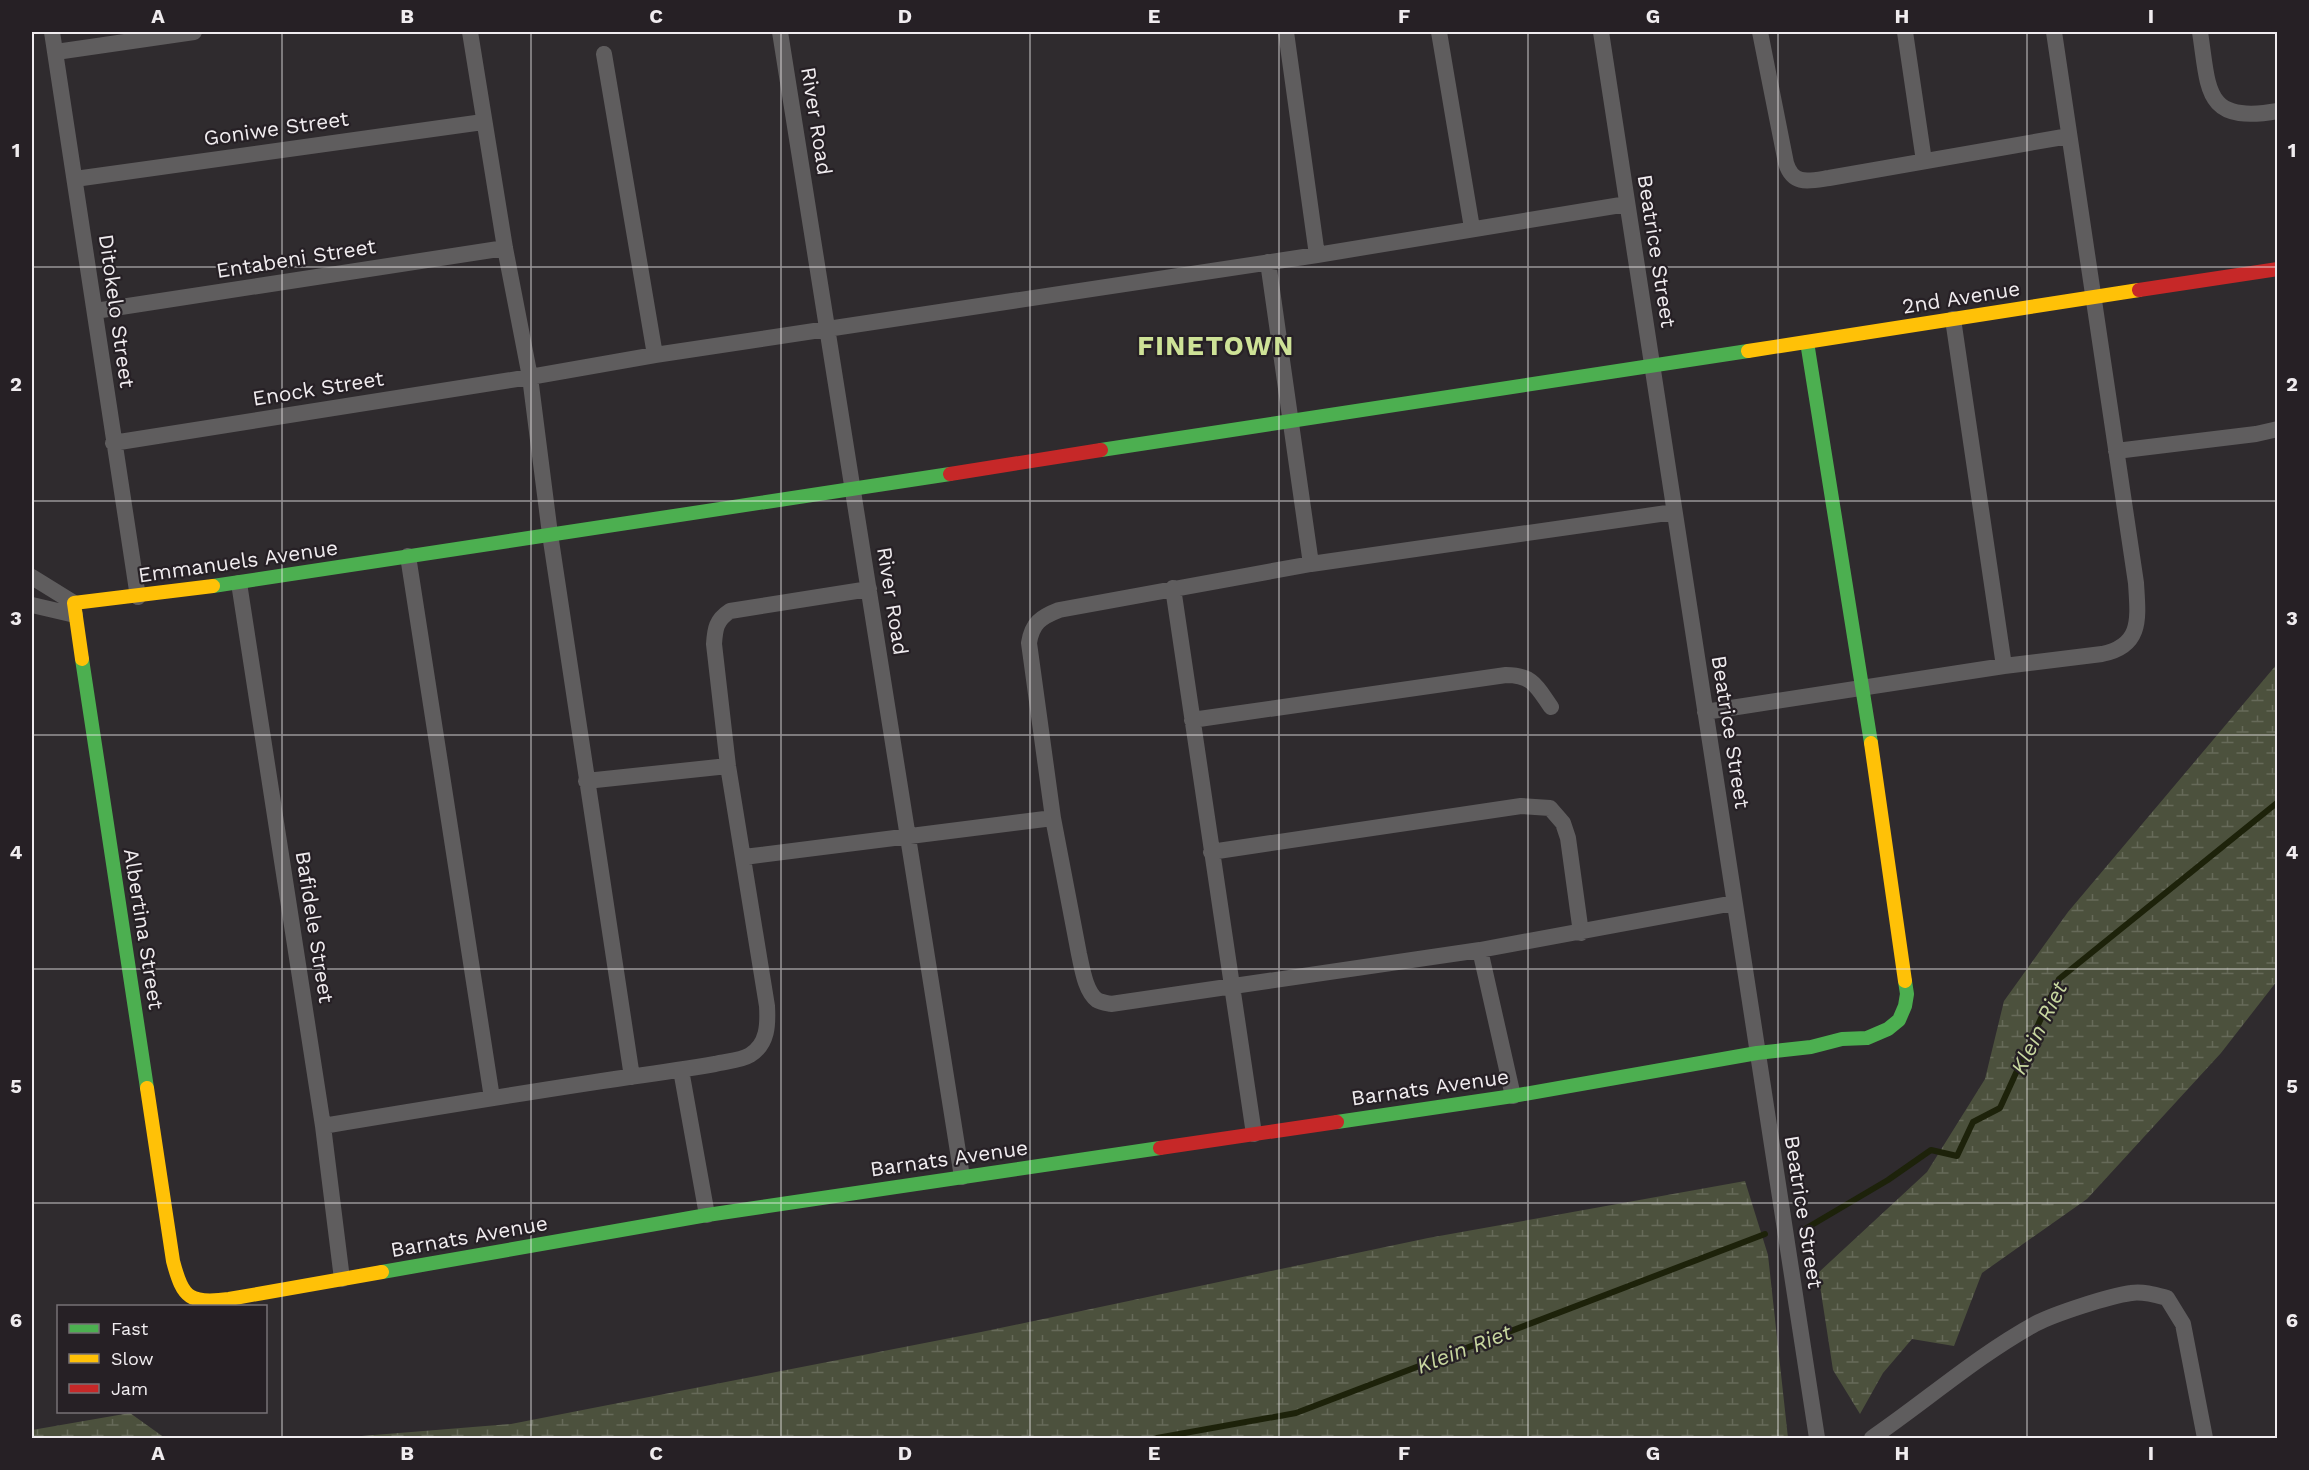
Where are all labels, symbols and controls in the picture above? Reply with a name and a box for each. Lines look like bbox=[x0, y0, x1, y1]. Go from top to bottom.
text: A bbox=[151, 4, 165, 28]
text: B bbox=[400, 4, 414, 28]
text: C bbox=[649, 4, 663, 28]
text: D bbox=[898, 4, 912, 28]
text: E bbox=[1148, 4, 1160, 28]
text: F bbox=[1398, 4, 1410, 28]
text: G bbox=[1646, 4, 1660, 28]
text: H bbox=[1895, 4, 1909, 28]
text: I bbox=[2148, 4, 2154, 28]
street label: River Road bbox=[796, 65, 838, 177]
street label: Goniwe Street bbox=[202, 105, 350, 151]
text: 1 bbox=[12, 138, 20, 162]
text: 1 bbox=[2288, 138, 2296, 162]
street label: Beatrice Street bbox=[1633, 173, 1681, 329]
street label: Ditokelo Street bbox=[94, 232, 140, 390]
street label: Entabeni Street bbox=[214, 233, 378, 283]
street label: 2nd Avenue bbox=[1900, 275, 2022, 319]
district label: FINETOWN bbox=[1137, 330, 1295, 362]
street label: Enock Street bbox=[251, 365, 386, 411]
text: 2 bbox=[10, 372, 22, 396]
text: 2 bbox=[2286, 372, 2298, 396]
street label: Emmanuels Avenue bbox=[136, 535, 340, 587]
street label: River Road bbox=[872, 545, 914, 657]
text: 3 bbox=[10, 606, 22, 630]
text: 3 bbox=[2286, 606, 2298, 630]
street label: Beatrice Street bbox=[1707, 654, 1755, 810]
text: 4 bbox=[10, 840, 23, 864]
text: 4 bbox=[2286, 840, 2299, 864]
street label: Albertina Street bbox=[119, 847, 169, 1011]
street label: Bafidele Street bbox=[291, 849, 339, 1005]
water label: Klein Riet bbox=[2006, 977, 2073, 1078]
street label: Barnats Avenue bbox=[1349, 1064, 1511, 1110]
text: 5 bbox=[10, 1074, 22, 1098]
text: 5 bbox=[2286, 1074, 2298, 1098]
street label: Beatrice Street bbox=[1780, 1134, 1828, 1290]
street label: Barnats Avenue bbox=[868, 1135, 1030, 1181]
street label: Barnats Avenue bbox=[388, 1210, 550, 1262]
legend bbox=[57, 1305, 267, 1413]
text: 6 bbox=[10, 1308, 22, 1332]
text: 6 bbox=[2286, 1308, 2298, 1332]
text: Fast bbox=[111, 1318, 149, 1339]
water label: Klein Riet bbox=[1413, 1319, 1516, 1379]
text: Slow bbox=[111, 1348, 154, 1369]
text: Jam bbox=[111, 1378, 148, 1399]
text: A bbox=[151, 1441, 165, 1465]
text: B bbox=[400, 1441, 414, 1465]
text: C bbox=[649, 1441, 663, 1465]
text: D bbox=[898, 1441, 912, 1465]
text: E bbox=[1148, 1441, 1160, 1465]
text: F bbox=[1398, 1441, 1410, 1465]
text: G bbox=[1646, 1441, 1660, 1465]
text: H bbox=[1895, 1441, 1909, 1465]
text: I bbox=[2148, 1441, 2154, 1465]

